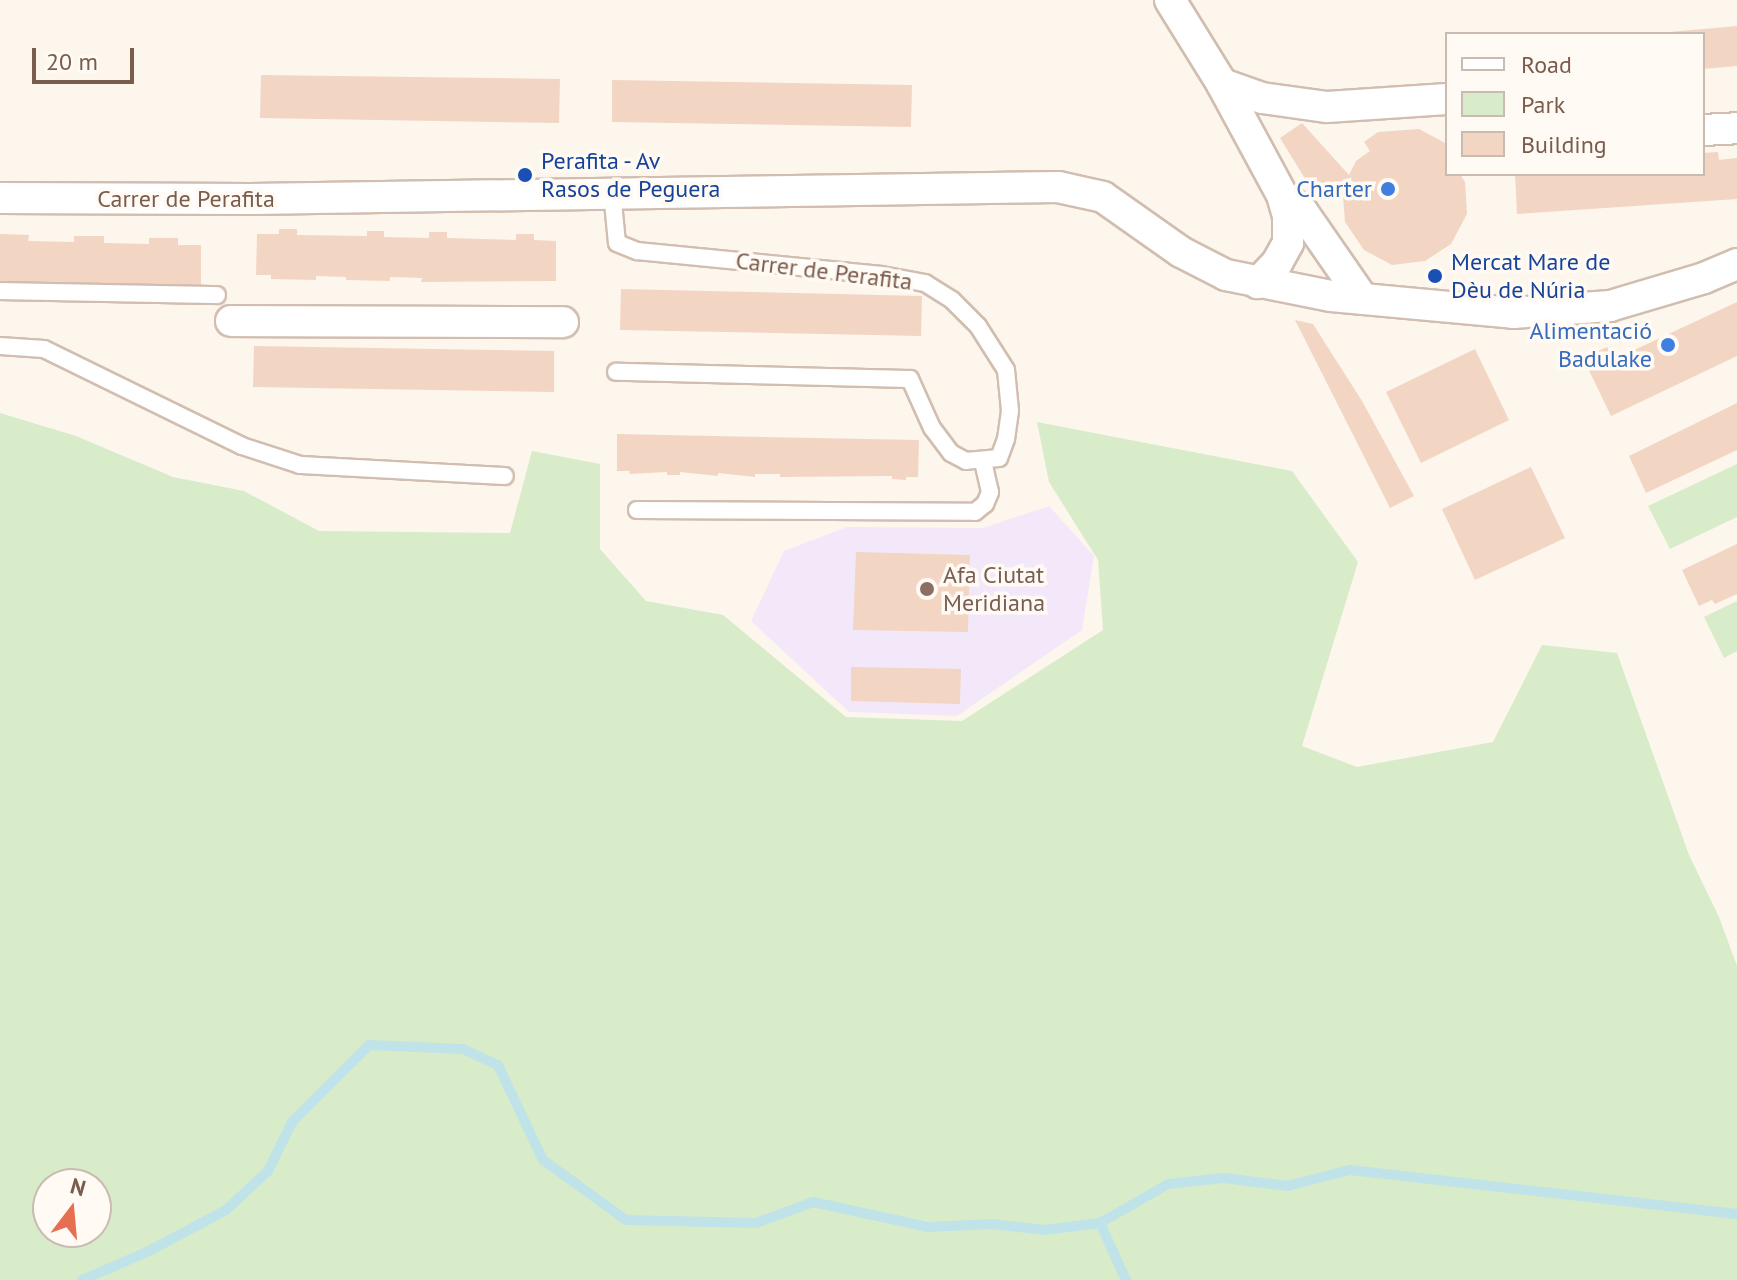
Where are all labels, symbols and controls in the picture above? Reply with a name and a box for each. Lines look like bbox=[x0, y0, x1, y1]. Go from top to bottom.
scale bar bbox=[36, 32, 138, 82]
legend bbox=[1445, 32, 1705, 176]
text: 20 m bbox=[46, 46, 98, 77]
text: Road bbox=[1521, 49, 1572, 80]
text: Park bbox=[1521, 89, 1565, 120]
text: Building bbox=[1521, 129, 1607, 160]
place label: Perafita - Av Rasos de Peguera bbox=[541, 147, 720, 203]
marker: Perafita - Av Rasos de Peguera bbox=[516, 166, 534, 184]
place label: Charter bbox=[1296, 175, 1372, 203]
marker: Charter bbox=[1379, 180, 1397, 198]
street label: Carrer de Perafita bbox=[97, 185, 275, 213]
street label: Carrer de Perafita bbox=[734, 246, 914, 296]
place label: Mercat Mare de Dèu de Núria bbox=[1451, 248, 1610, 304]
marker: Mercat Mare de Dèu de Núria bbox=[1426, 267, 1444, 285]
place label: Alimentació Badulake bbox=[1530, 317, 1652, 373]
marker: Alimentació Badulake bbox=[1659, 336, 1677, 354]
place label: Afa Ciutat Meridiana bbox=[943, 561, 1045, 617]
marker: Afa Ciutat Meridiana bbox=[918, 580, 936, 598]
north arrow bbox=[32, 1168, 112, 1248]
text: N bbox=[67, 1171, 89, 1202]

